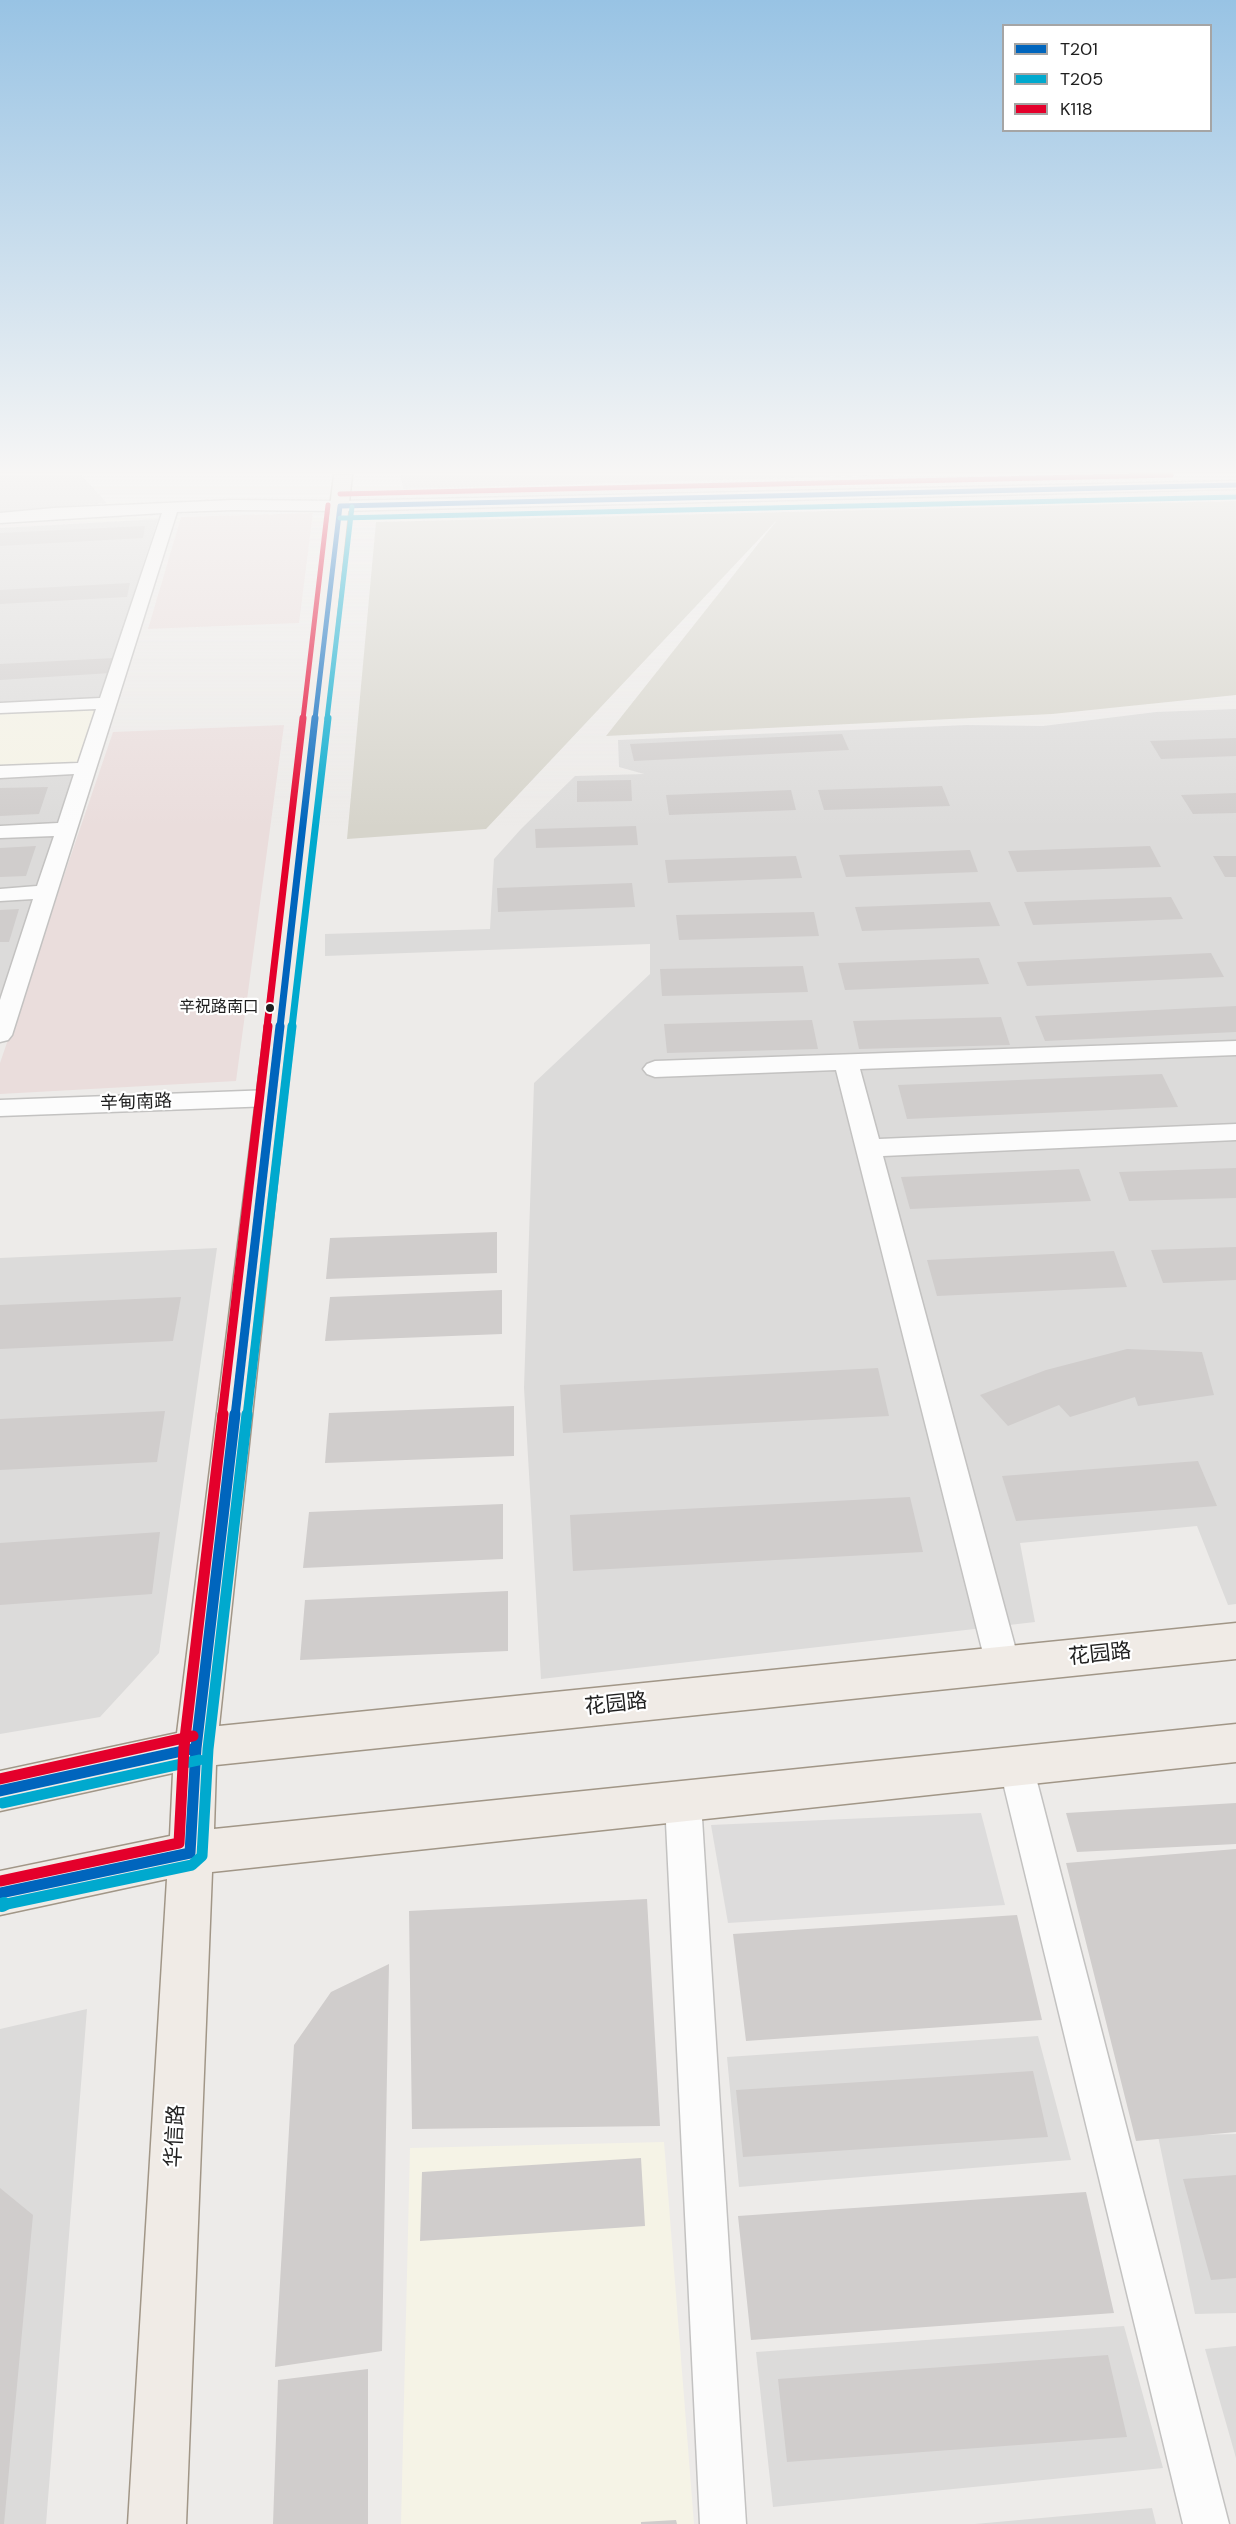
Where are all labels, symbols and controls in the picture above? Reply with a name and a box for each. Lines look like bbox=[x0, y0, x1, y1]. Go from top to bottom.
legend bbox=[1002, 24, 1212, 132]
text: T201 bbox=[1060, 37, 1098, 61]
text: T205 bbox=[1060, 67, 1103, 91]
text: K118 bbox=[1060, 97, 1093, 121]
place label: 辛祝路南口 bbox=[179, 998, 259, 1018]
marker: 辛祝路南口 bbox=[264, 1002, 276, 1014]
street label: 辛甸南路 bbox=[100, 1091, 172, 1115]
street label: 花园路 bbox=[1067, 1639, 1133, 1671]
street label: 花园路 bbox=[583, 1689, 649, 1721]
street label: 华信路 bbox=[162, 2104, 190, 2168]

